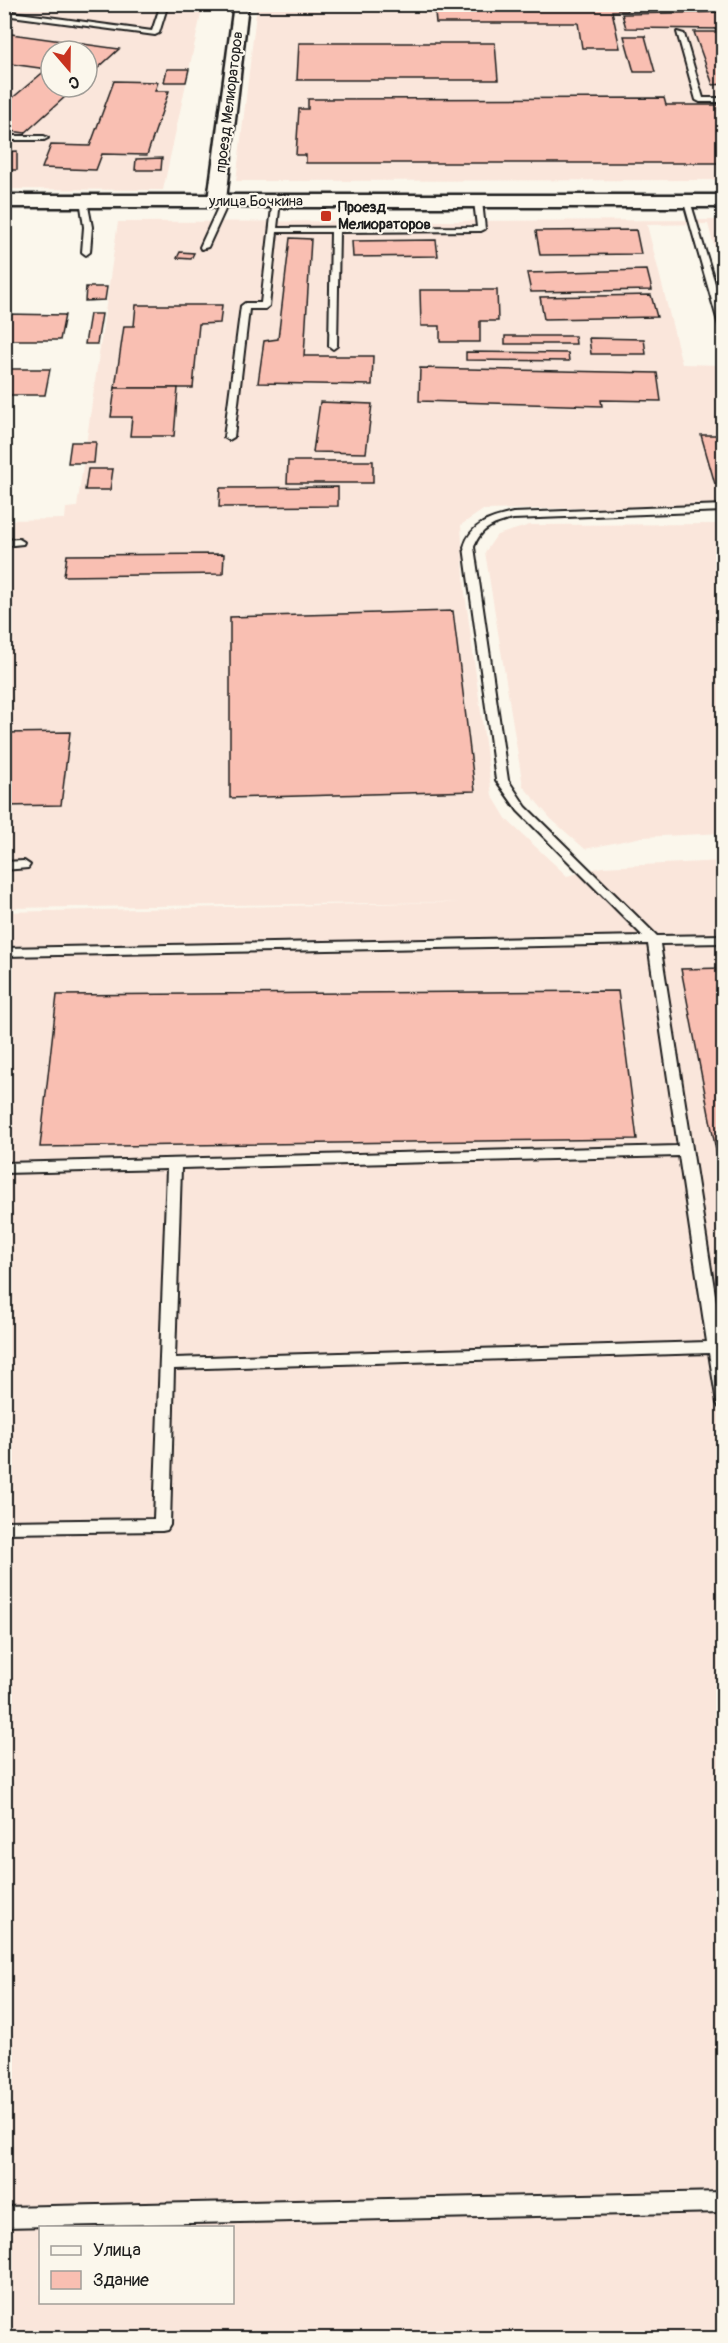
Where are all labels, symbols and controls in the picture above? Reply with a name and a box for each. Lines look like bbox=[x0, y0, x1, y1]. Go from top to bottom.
street label: проезд Мелиораторов bbox=[211, 30, 248, 174]
north arrow bbox=[39, 39, 99, 99]
text: С bbox=[66, 71, 82, 93]
street label: улица Бочкина bbox=[208, 192, 303, 211]
place label: Проезд Мелиораторов bbox=[338, 198, 431, 234]
marker: Проезд Мелиораторов bbox=[319, 209, 333, 223]
legend bbox=[39, 2226, 234, 2304]
text: Улица bbox=[93, 2239, 141, 2262]
text: Здание bbox=[93, 2269, 149, 2292]

